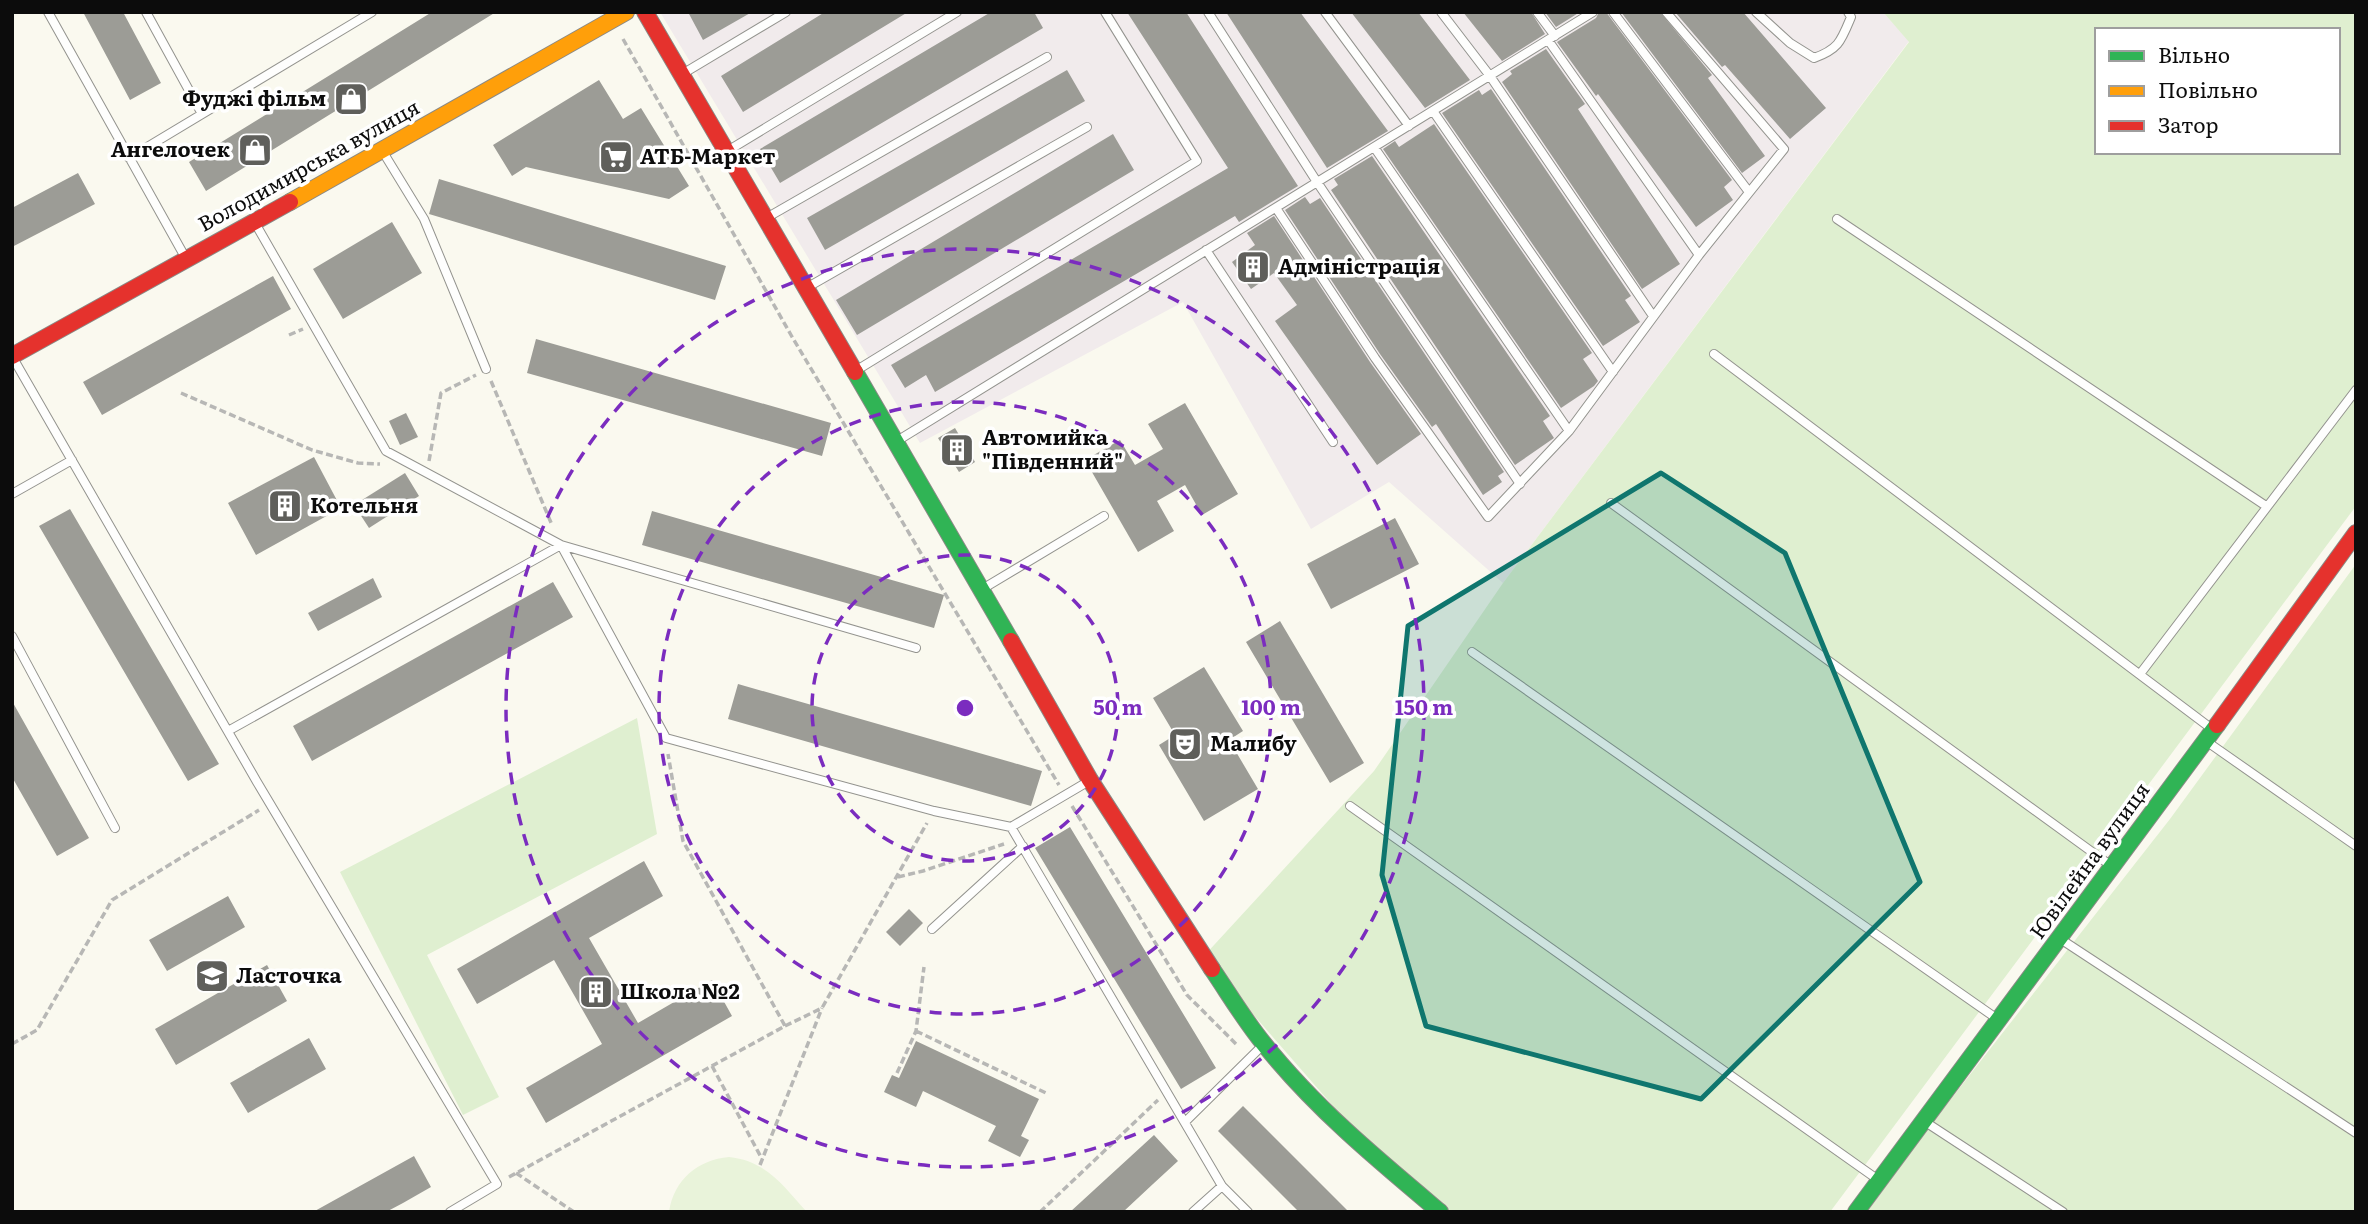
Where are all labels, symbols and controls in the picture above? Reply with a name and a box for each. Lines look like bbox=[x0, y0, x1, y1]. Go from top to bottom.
legend bbox=[2095, 28, 2340, 154]
text: Вільно bbox=[2158, 38, 2230, 69]
text: Повільно bbox=[2158, 73, 2258, 104]
shop icon: Фуджі фільм bbox=[332, 80, 370, 118]
place label: Фуджі фільм bbox=[182, 81, 326, 112]
street label: Володимирська вулиця bbox=[191, 90, 424, 238]
text: Затор bbox=[2158, 108, 2218, 139]
shop icon: Ангелочек bbox=[236, 131, 274, 169]
place label: Ангелочек bbox=[111, 132, 230, 163]
supermarket icon: АТБ-Маркет bbox=[597, 138, 635, 176]
place label: АТБ-Маркет bbox=[640, 139, 776, 170]
building icon: Адміністрація bbox=[1234, 248, 1272, 286]
place label: Адміністрація bbox=[1278, 249, 1440, 280]
place label: Автомийка "Південний" bbox=[982, 420, 1123, 475]
building icon: Автомийка "Південний" bbox=[938, 431, 976, 469]
building icon: Котельня bbox=[266, 487, 304, 525]
place label: Котельня bbox=[310, 488, 418, 519]
text: 50 m bbox=[1093, 690, 1143, 721]
text: 100 m bbox=[1241, 690, 1301, 721]
text: 150 m bbox=[1395, 690, 1453, 721]
centre of rings bbox=[953, 696, 977, 720]
theatre icon: Малибу bbox=[1166, 725, 1204, 763]
place label: Малибу bbox=[1210, 726, 1297, 757]
street label: Ювілейна вулиця bbox=[2020, 775, 2156, 944]
school or university icon: Ласточка bbox=[193, 957, 231, 995]
place label: Ласточка bbox=[236, 958, 343, 989]
building icon: Школа №2 bbox=[577, 973, 615, 1011]
place label: Школа №2 bbox=[620, 974, 740, 1005]

